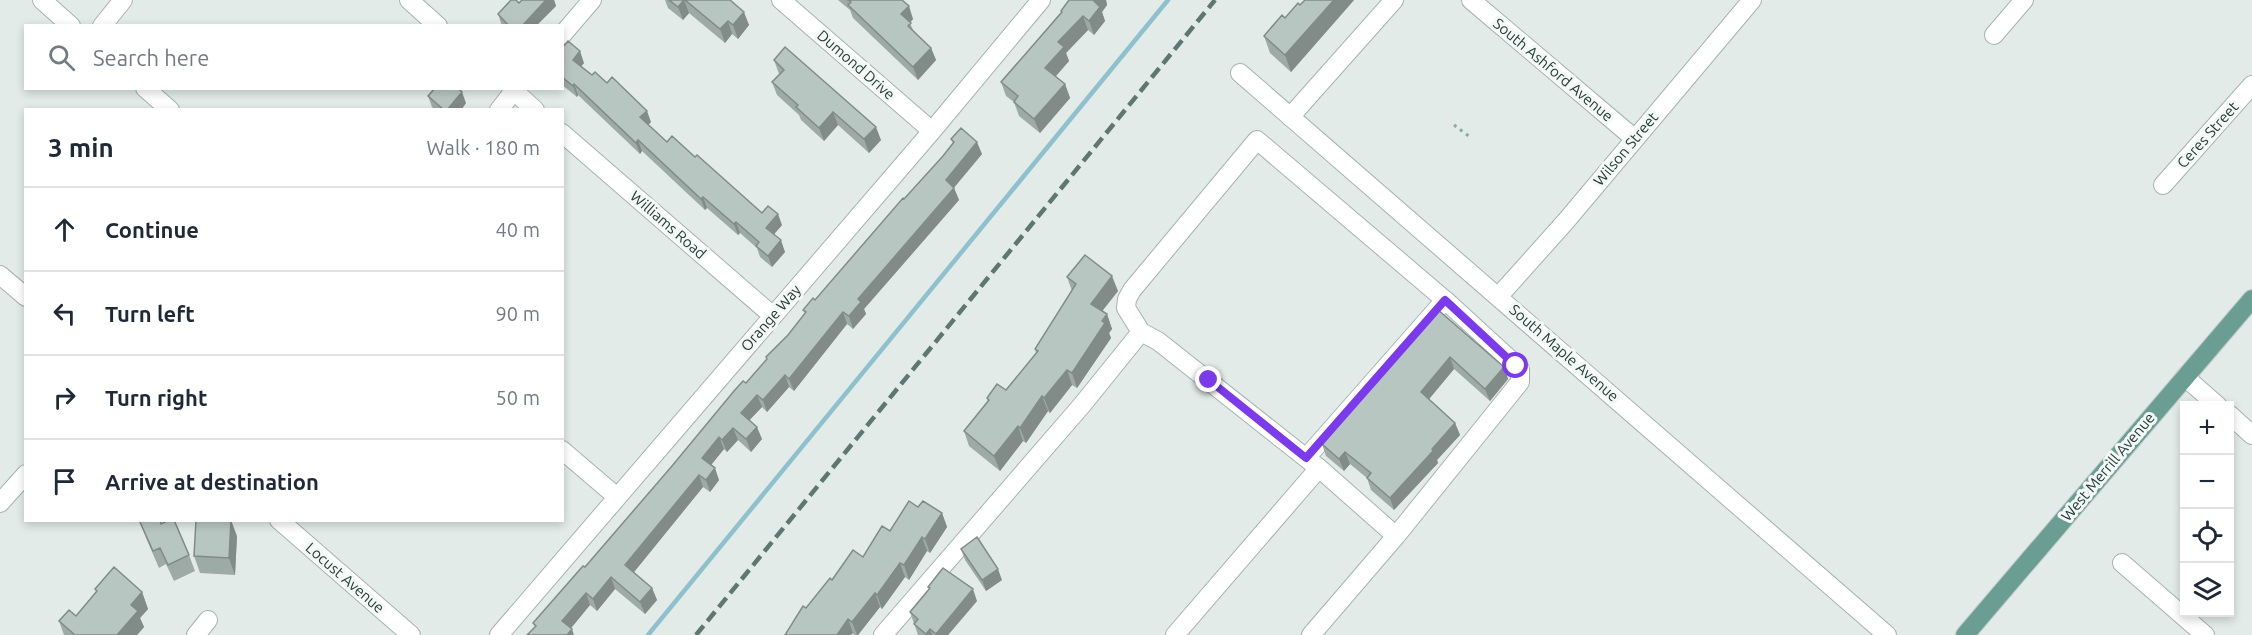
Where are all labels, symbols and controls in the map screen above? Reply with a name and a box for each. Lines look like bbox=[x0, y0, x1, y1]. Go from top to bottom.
street label: South Ashford Avenue bbox=[1490, 15, 1617, 125]
search box bbox=[24, 24, 564, 90]
street label: Dumond Drive bbox=[814, 26, 899, 103]
icon: search bbox=[45, 41, 78, 74]
text: Search here bbox=[93, 45, 209, 70]
street label: Ceres Street bbox=[2173, 98, 2242, 171]
street label: Wilson Street bbox=[1590, 108, 1661, 189]
text: 3 min bbox=[48, 133, 114, 162]
text: Walk · 180 m bbox=[427, 136, 540, 159]
street label: Williams Road bbox=[627, 187, 710, 262]
icon: ahead bbox=[48, 213, 81, 246]
text: Continue bbox=[105, 217, 199, 242]
text: 40 m bbox=[496, 218, 540, 241]
street label: Orange Way bbox=[737, 281, 804, 354]
icon: left bbox=[48, 297, 81, 330]
text: Turn left bbox=[105, 301, 195, 326]
street label: South Maple Avenue bbox=[1506, 301, 1622, 405]
text: 90 m bbox=[496, 302, 540, 325]
route start bbox=[1502, 352, 1528, 378]
route end bbox=[1195, 366, 1221, 392]
icon: right bbox=[48, 381, 81, 414]
text: Turn right bbox=[105, 385, 207, 410]
text: 50 m bbox=[496, 386, 540, 409]
map controls bbox=[2180, 401, 2234, 617]
button: + bbox=[2180, 401, 2234, 455]
street label: West Merrill Avenue bbox=[2057, 409, 2158, 524]
button: − bbox=[2180, 455, 2234, 509]
icon: arrive bbox=[48, 465, 81, 498]
text: Arrive at destination bbox=[105, 469, 319, 494]
button: locate bbox=[2180, 509, 2234, 563]
street label: Locust Avenue bbox=[303, 539, 388, 616]
button: layers bbox=[2180, 563, 2234, 617]

